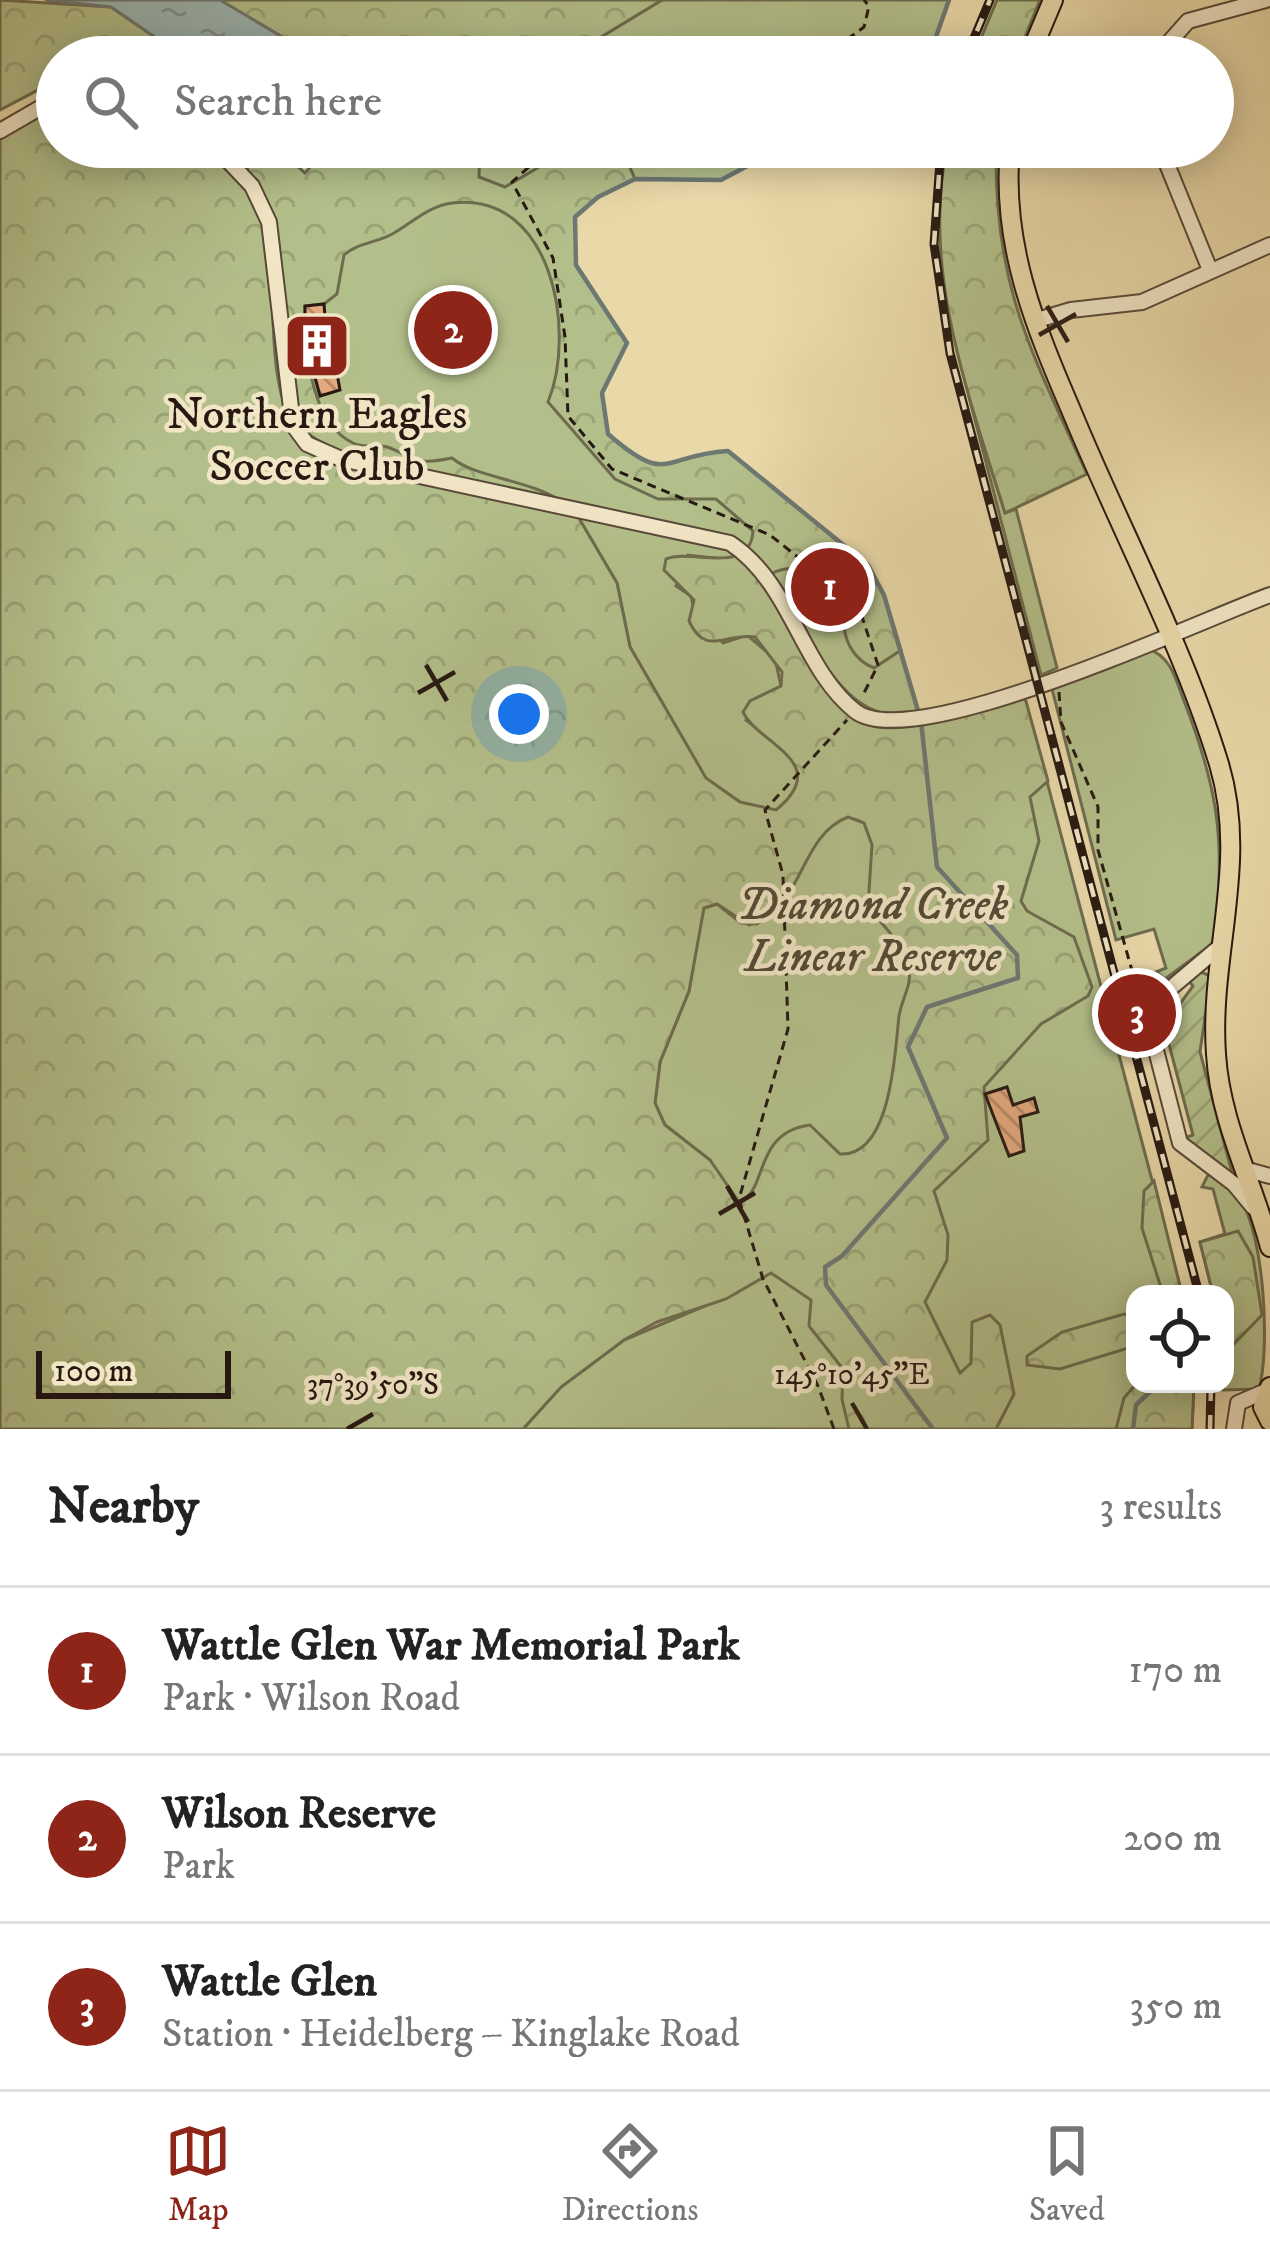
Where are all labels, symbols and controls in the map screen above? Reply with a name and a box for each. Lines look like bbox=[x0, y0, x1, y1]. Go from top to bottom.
search box bbox=[36, 36, 1234, 168]
icon: search bbox=[78, 69, 144, 135]
text: Search here bbox=[174, 74, 382, 130]
pin: 2 bbox=[414, 285, 492, 375]
building icon: Northern Eagles Soccer Club bbox=[282, 311, 352, 381]
place label: Northern Eagles Soccer Club bbox=[167, 387, 467, 495]
pin: 1 bbox=[791, 542, 869, 632]
your location bbox=[489, 684, 549, 744]
park label: Diamond Creek Linear Reserve bbox=[738, 878, 1009, 986]
pin: 3 bbox=[1098, 968, 1176, 1058]
map controls bbox=[1126, 1285, 1234, 1393]
button: locate bbox=[1126, 1285, 1234, 1393]
scale bar bbox=[36, 1345, 231, 1398]
text: 100 m bbox=[54, 1351, 133, 1392]
text: 145°10'45"E bbox=[774, 1357, 930, 1394]
text: 37°39'50"S bbox=[307, 1367, 439, 1404]
text: Nearby bbox=[48, 1475, 199, 1539]
text: 3 results bbox=[1099, 1483, 1222, 1532]
text: Wattle Glen War Memorial Park bbox=[162, 1618, 740, 1674]
text: 1 bbox=[80, 1646, 94, 1695]
text: 170 m bbox=[1128, 1646, 1222, 1695]
text: Park · Wilson Road bbox=[162, 1674, 460, 1723]
text: Wilson Reserve bbox=[162, 1786, 436, 1842]
text: 2 bbox=[77, 1814, 97, 1863]
text: 200 m bbox=[1123, 1814, 1222, 1863]
text: Park bbox=[162, 1842, 235, 1891]
text: Wattle Glen bbox=[162, 1954, 377, 2010]
text: 3 bbox=[80, 1982, 94, 2031]
text: 350 m bbox=[1129, 1982, 1222, 2031]
text: Station · Heidelberg – Kinglake Road bbox=[162, 2010, 740, 2059]
tab: Map bbox=[165, 2118, 231, 2231]
tab: Directions bbox=[562, 2118, 698, 2231]
tab: Saved bbox=[1029, 2118, 1105, 2231]

